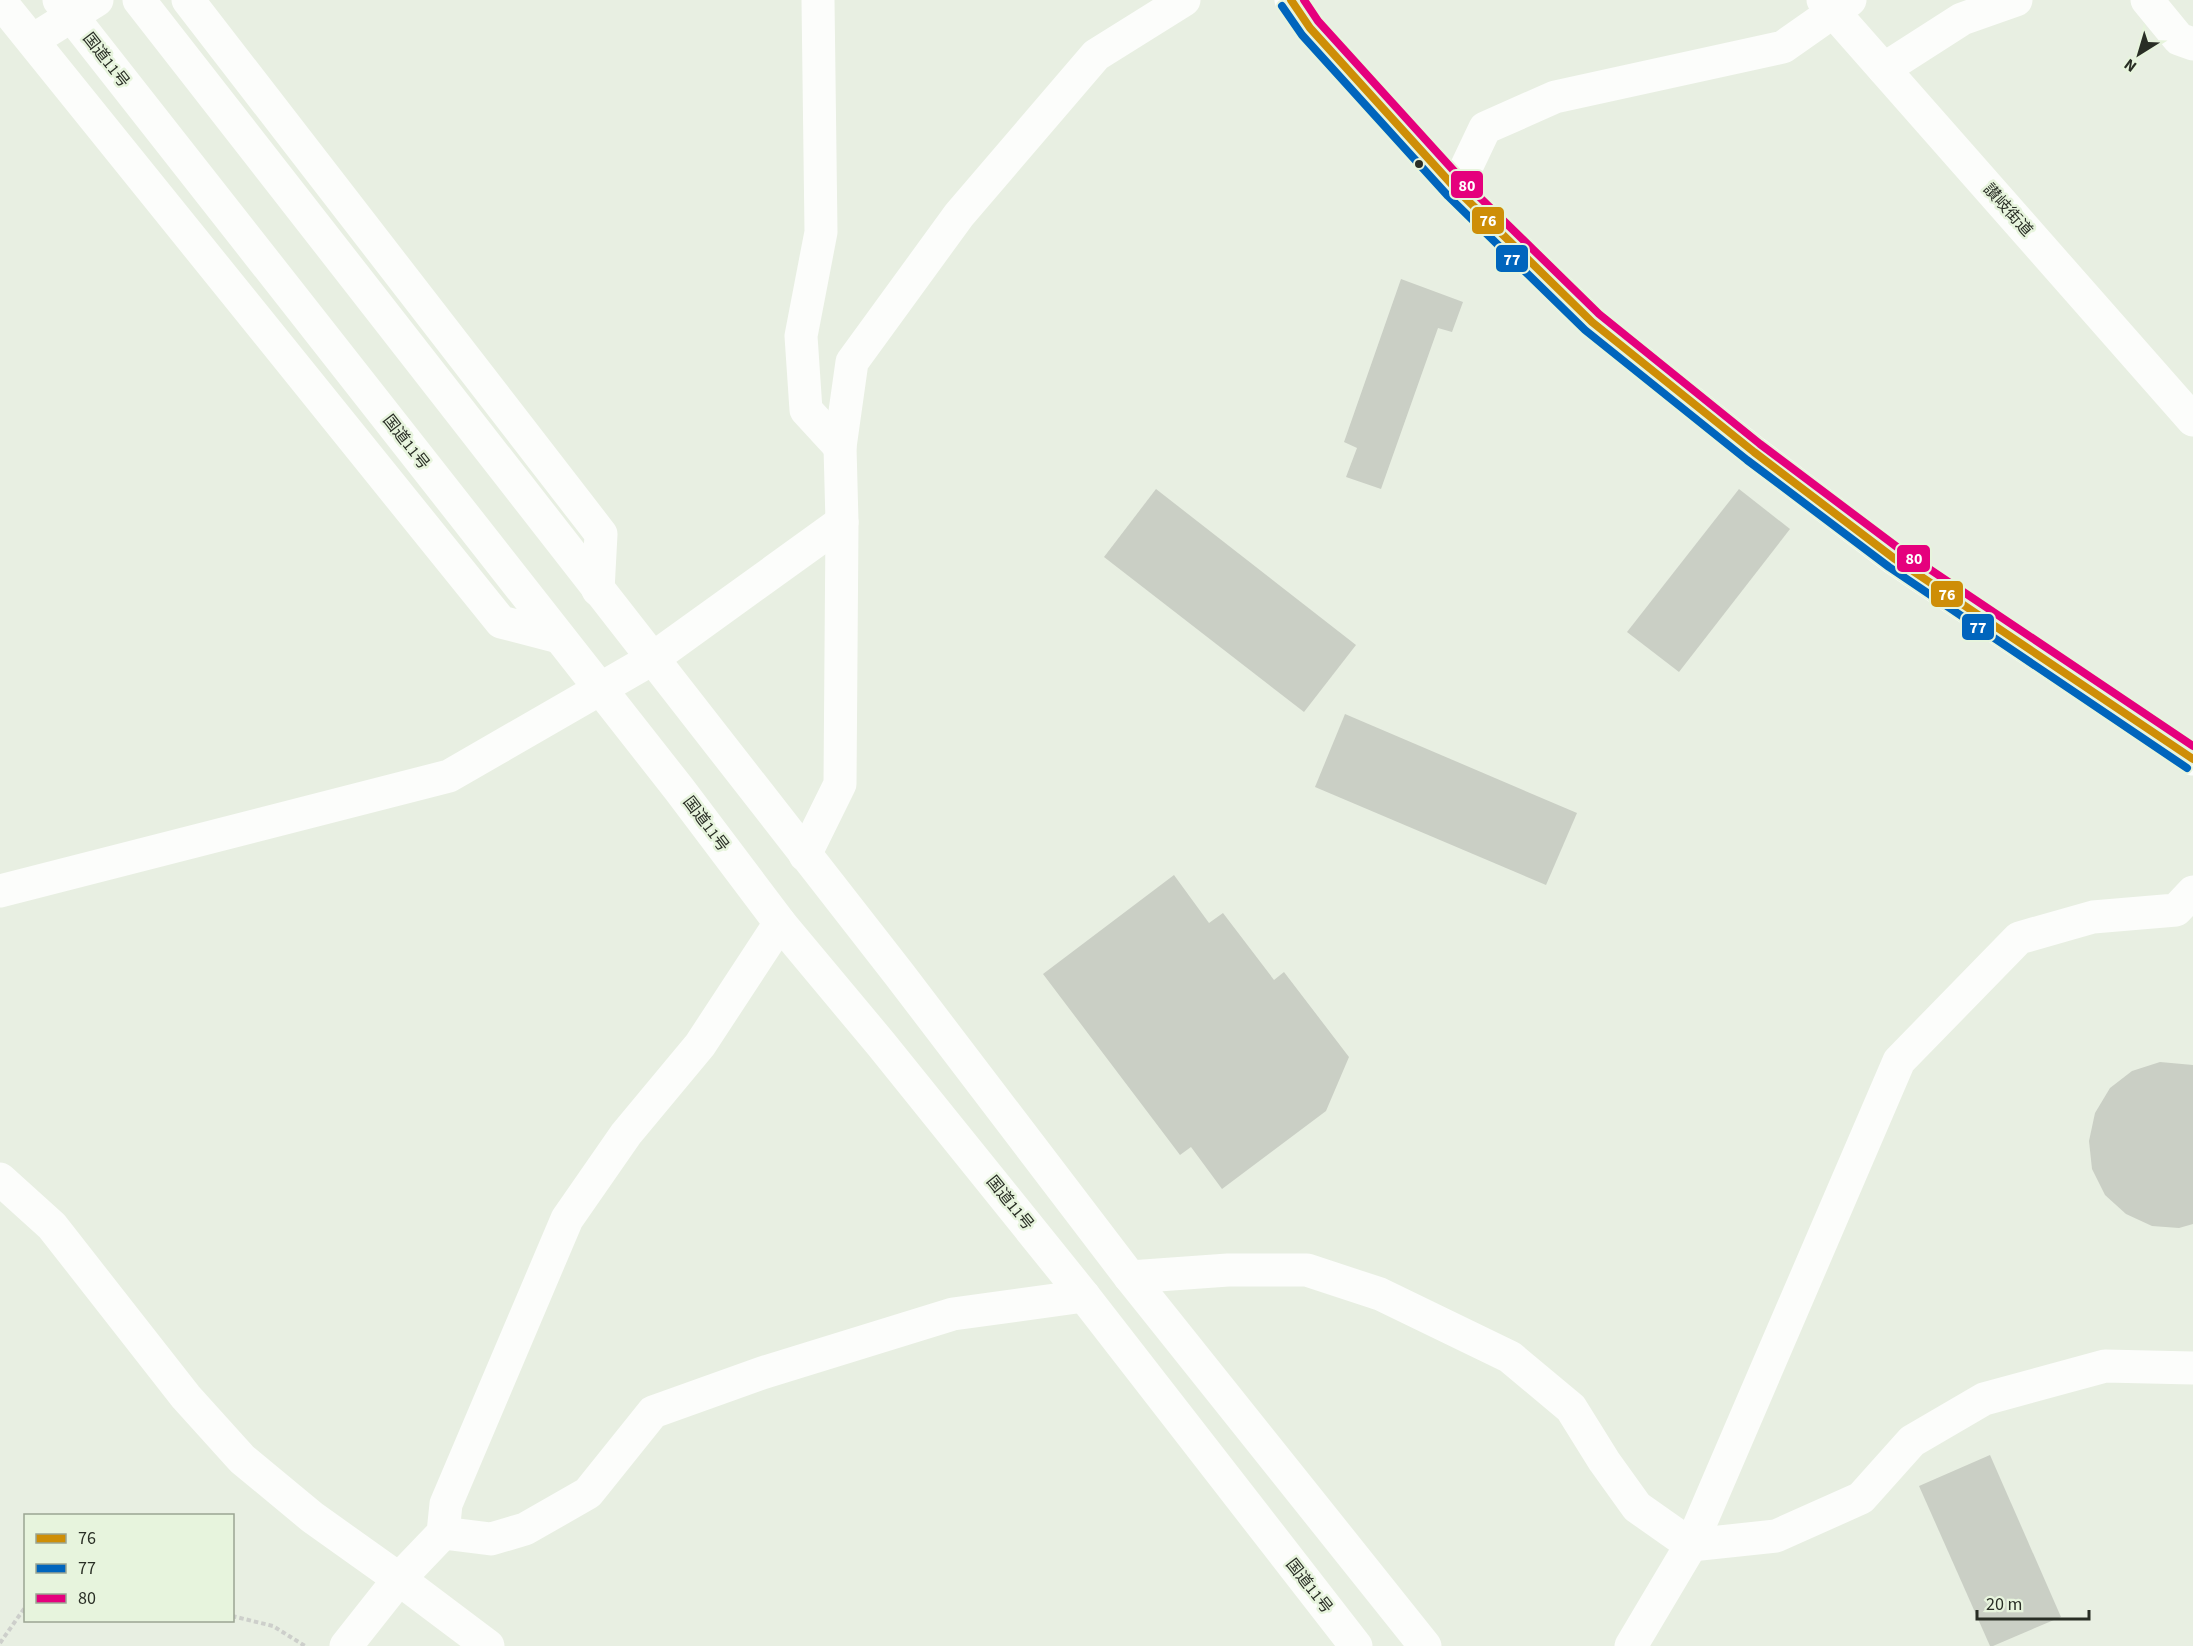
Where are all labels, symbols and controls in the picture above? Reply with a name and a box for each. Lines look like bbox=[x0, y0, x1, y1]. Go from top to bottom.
north arrow bbox=[2109, 24, 2169, 84]
street label: 国道11号 bbox=[78, 28, 134, 92]
text: N bbox=[2120, 53, 2141, 77]
unlabelled marker bbox=[1413, 158, 1425, 170]
line badge: 80 bbox=[1450, 170, 1484, 199]
text: 80 bbox=[1459, 175, 1475, 197]
street label: 讃岐街道 bbox=[1978, 179, 2038, 241]
line badge: 76 bbox=[1471, 206, 1505, 235]
text: 76 bbox=[1480, 210, 1496, 232]
line badge: 77 bbox=[1495, 244, 1529, 273]
text: 77 bbox=[1504, 249, 1520, 271]
street label: 国道11号 bbox=[378, 410, 434, 474]
line badge: 80 bbox=[1896, 544, 1931, 573]
text: 80 bbox=[1906, 548, 1922, 570]
line badge: 76 bbox=[1930, 580, 1964, 608]
text: 76 bbox=[1939, 584, 1955, 606]
line badge: 77 bbox=[1961, 613, 1995, 641]
text: 77 bbox=[1970, 617, 1986, 639]
street label: 国道11号 bbox=[678, 792, 734, 856]
street label: 国道11号 bbox=[981, 1171, 1039, 1235]
legend bbox=[24, 1514, 234, 1622]
text: 76 bbox=[78, 1526, 96, 1551]
street label: 国道11号 bbox=[1281, 1554, 1337, 1618]
text: 77 bbox=[78, 1556, 96, 1581]
scale bar bbox=[1977, 1583, 2090, 1621]
text: 80 bbox=[78, 1586, 96, 1611]
text: 20 m bbox=[1986, 1592, 2022, 1617]

